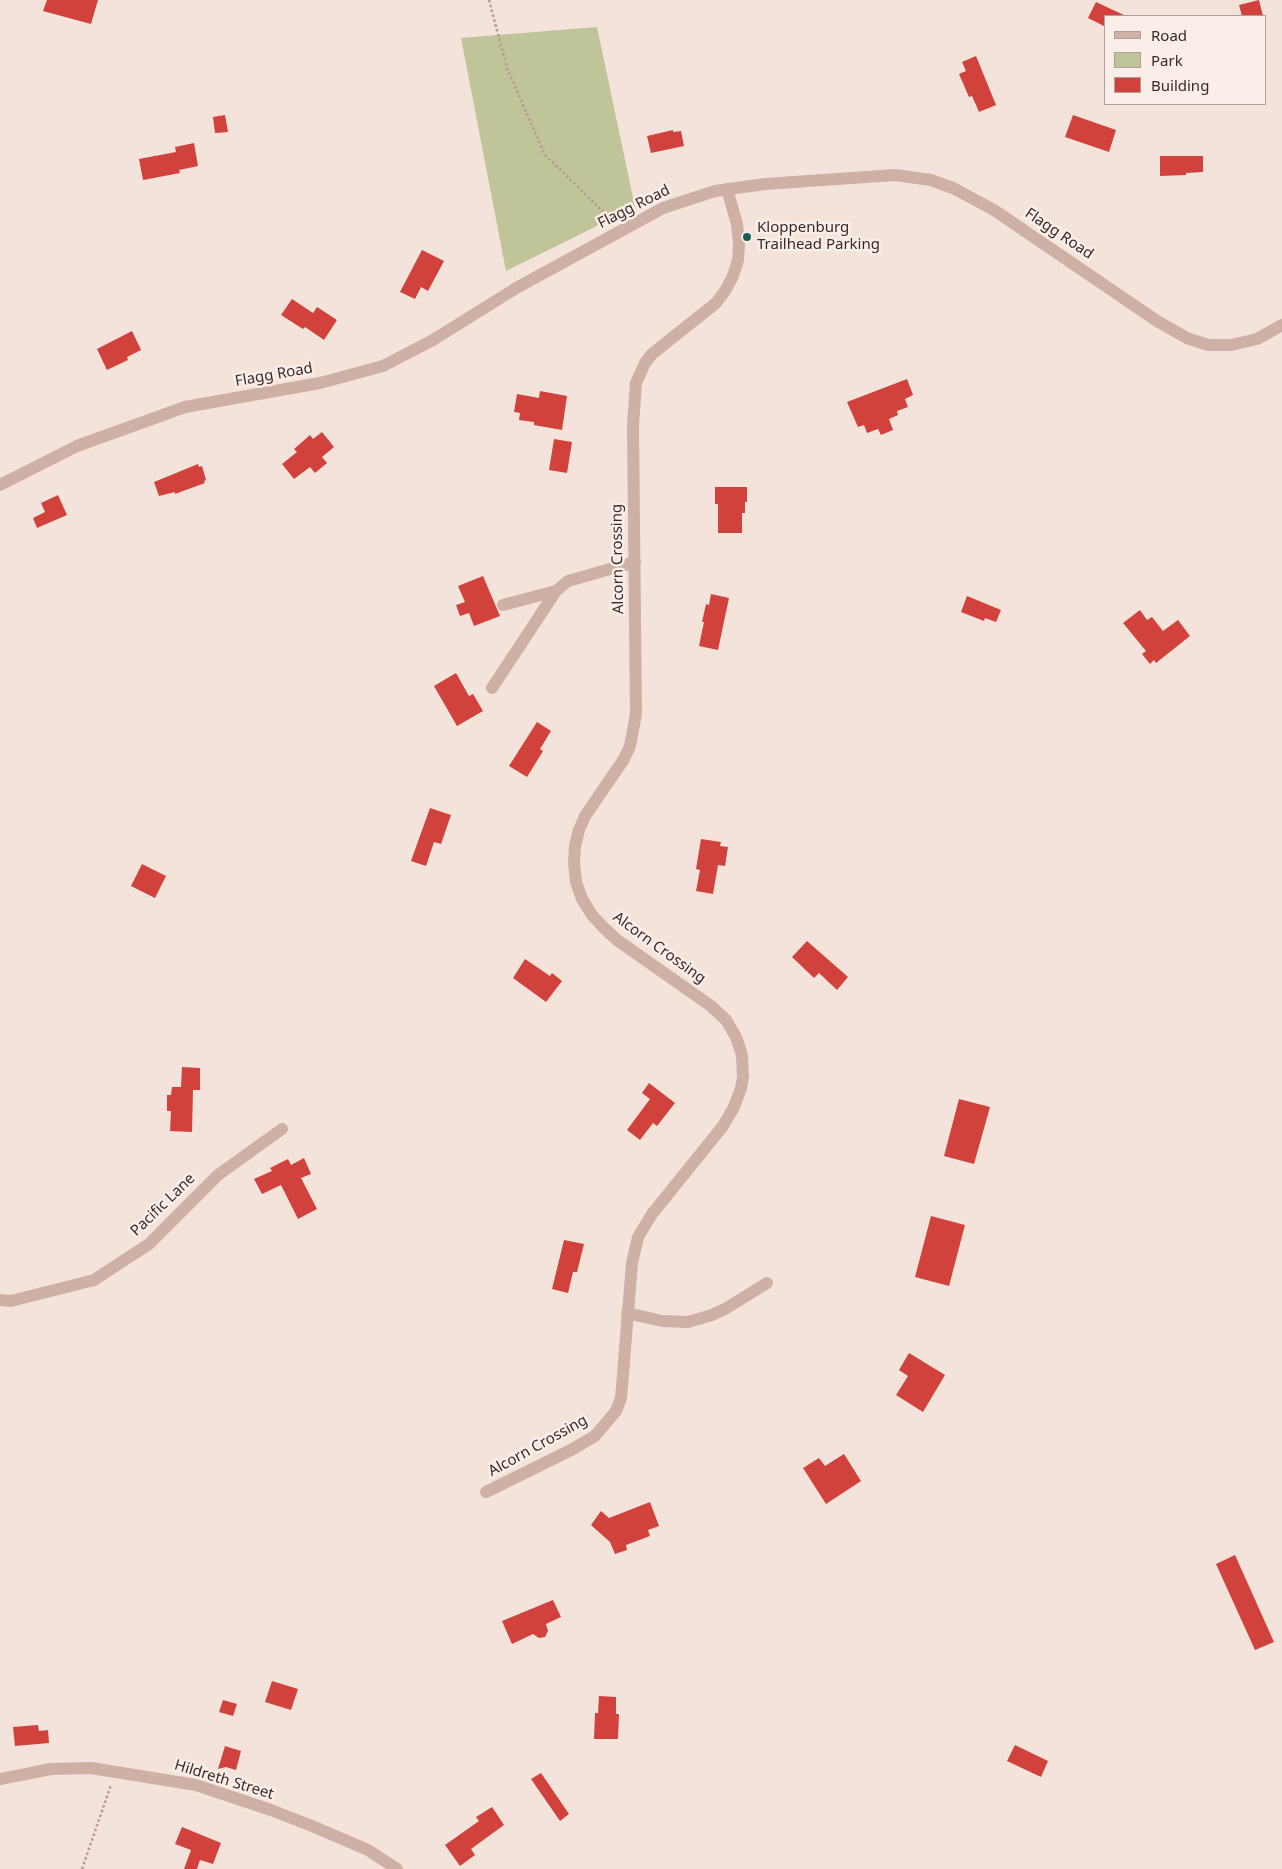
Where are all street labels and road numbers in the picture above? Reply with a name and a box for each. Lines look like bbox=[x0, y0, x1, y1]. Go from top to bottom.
street label: Flagg Road bbox=[595, 181, 673, 233]
street label: Flagg Road bbox=[1021, 205, 1097, 263]
street label: Flagg Road bbox=[234, 359, 314, 391]
street label: Alcorn Crossing bbox=[608, 504, 628, 614]
street label: Alcorn Crossing bbox=[609, 908, 709, 988]
street label: Pacific Lane bbox=[127, 1170, 199, 1240]
street label: Alcorn Crossing bbox=[485, 1411, 591, 1481]
street label: Hildreth Street bbox=[172, 1756, 276, 1804]

